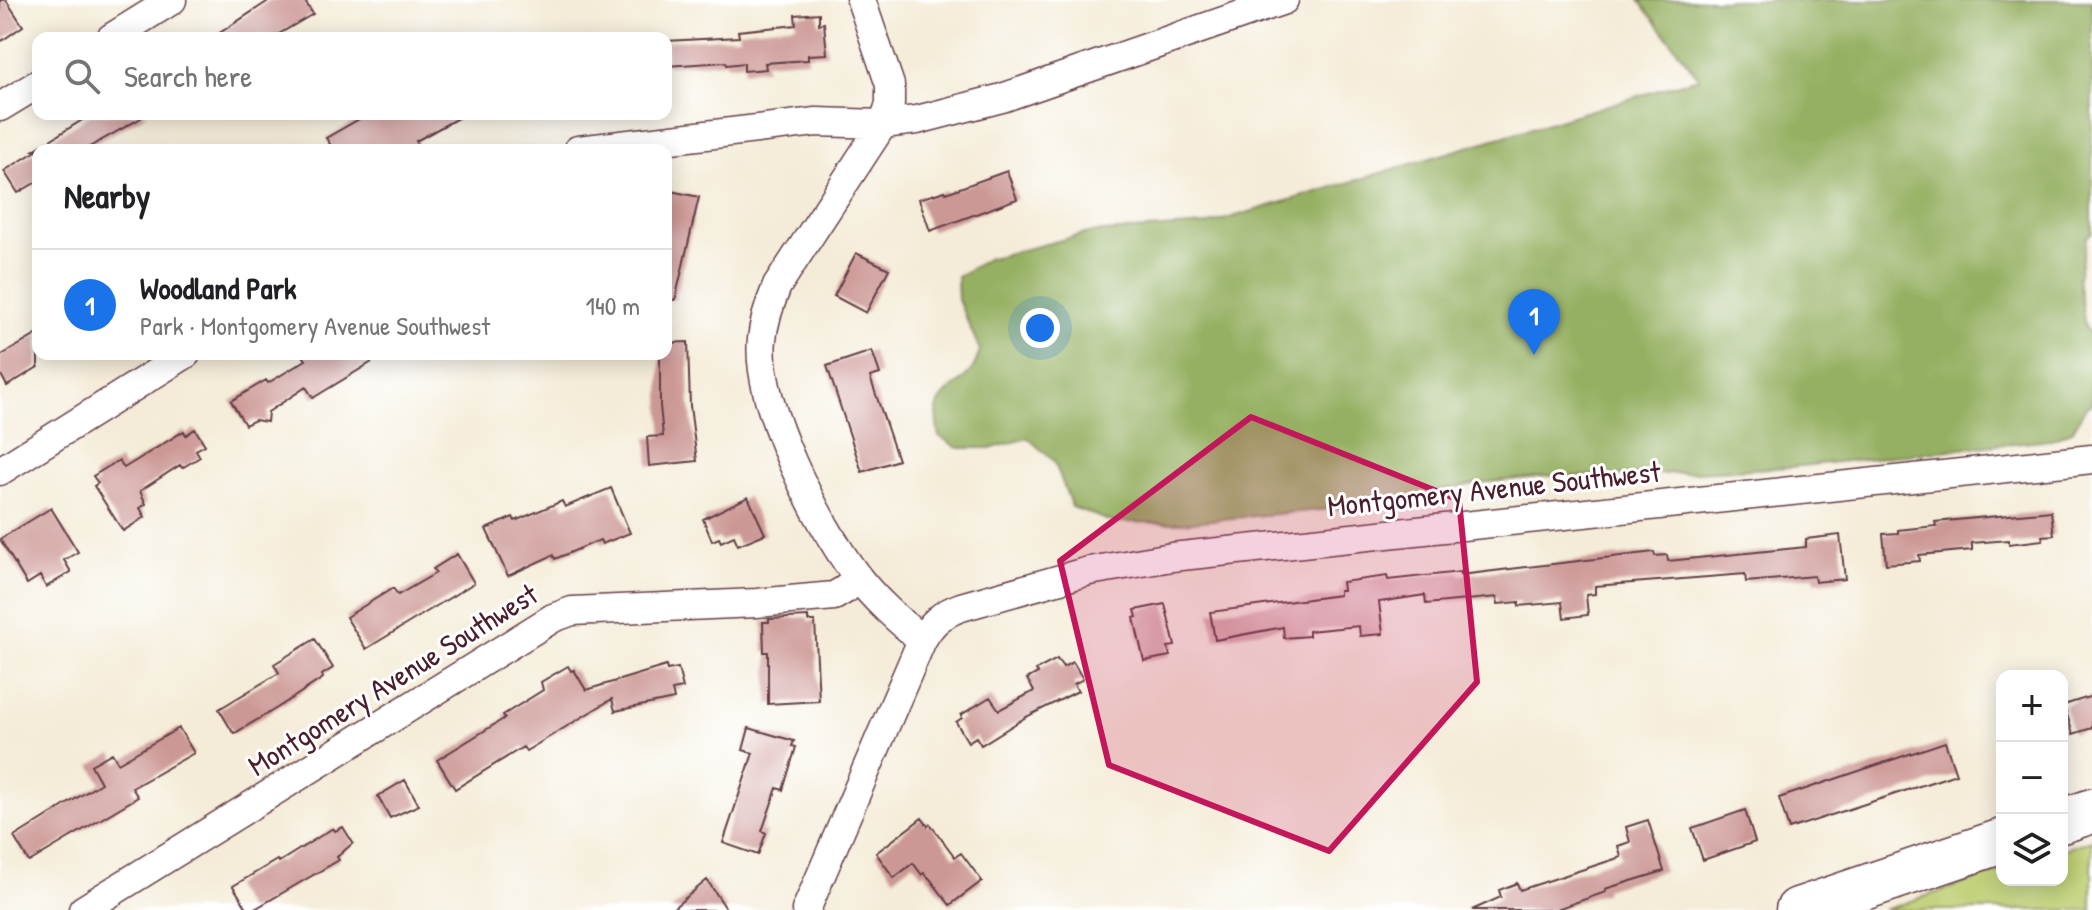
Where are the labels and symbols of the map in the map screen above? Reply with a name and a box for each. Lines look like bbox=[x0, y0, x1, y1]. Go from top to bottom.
pin: 1 bbox=[1508, 289, 1560, 355]
your location bbox=[1020, 308, 1060, 348]
street label: Montgomery Avenue Southwest bbox=[1326, 451, 1663, 525]
street label: Montgomery Avenue Southwest bbox=[240, 573, 545, 785]

